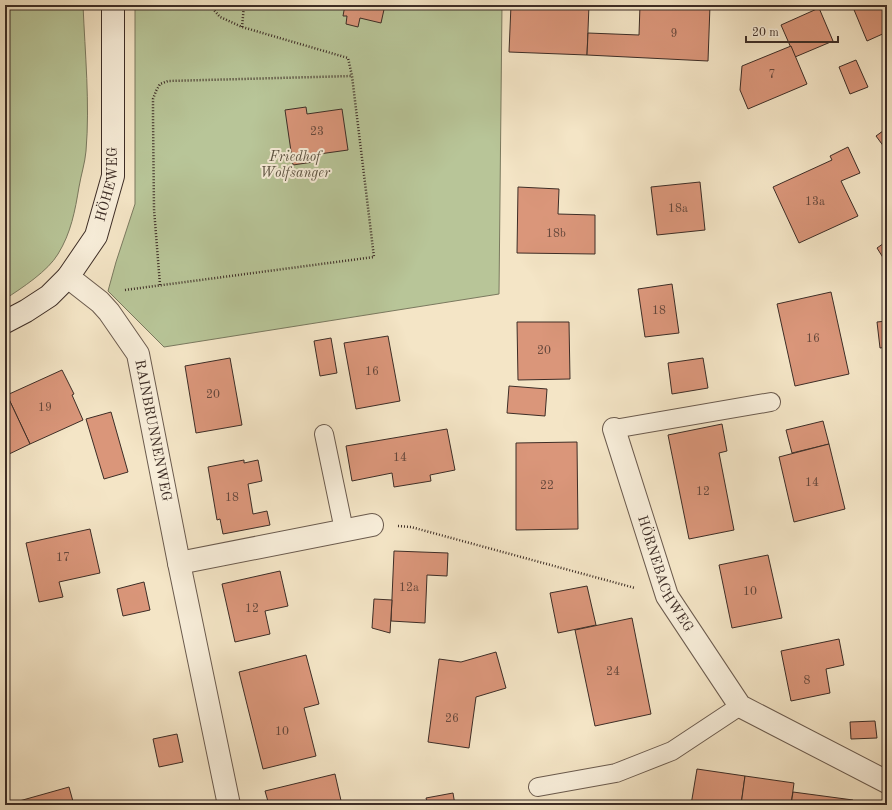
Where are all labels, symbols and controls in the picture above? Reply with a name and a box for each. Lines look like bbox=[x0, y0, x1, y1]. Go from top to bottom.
scale bar bbox=[746, 18, 838, 44]
text: 20 m bbox=[752, 27, 779, 39]
house number: 9 bbox=[671, 28, 677, 40]
house number: 7 bbox=[769, 69, 775, 81]
house number: 23 bbox=[310, 126, 324, 138]
street label: HÖHEWEG bbox=[93, 147, 120, 223]
park label: Friedhof Wolfsanger bbox=[260, 150, 331, 181]
house number: 13a bbox=[805, 196, 825, 208]
house number: 18a bbox=[668, 203, 688, 215]
house number: 18b bbox=[546, 228, 566, 240]
house number: 18 bbox=[652, 305, 666, 317]
house number: 16 bbox=[806, 333, 820, 345]
house number: 20 bbox=[537, 345, 551, 357]
street label: RAINBRUNNENWEG bbox=[132, 358, 174, 502]
house number: 16 bbox=[365, 366, 379, 378]
house number: 20 bbox=[206, 389, 220, 401]
house number: 19 bbox=[38, 402, 52, 414]
house number: 14 bbox=[393, 452, 407, 464]
house number: 14 bbox=[805, 477, 819, 489]
house number: 22 bbox=[540, 480, 554, 492]
house number: 12 bbox=[696, 486, 710, 498]
house number: 18 bbox=[225, 492, 239, 504]
street label: HÖRNEBACHWEG bbox=[635, 514, 696, 635]
house number: 17 bbox=[56, 552, 70, 564]
house number: 12a bbox=[399, 582, 419, 594]
house number: 10 bbox=[743, 586, 757, 598]
house number: 12 bbox=[245, 603, 259, 615]
house number: 24 bbox=[606, 666, 620, 678]
house number: 8 bbox=[804, 675, 811, 687]
house number: 26 bbox=[445, 713, 459, 725]
house number: 10 bbox=[275, 726, 289, 738]

